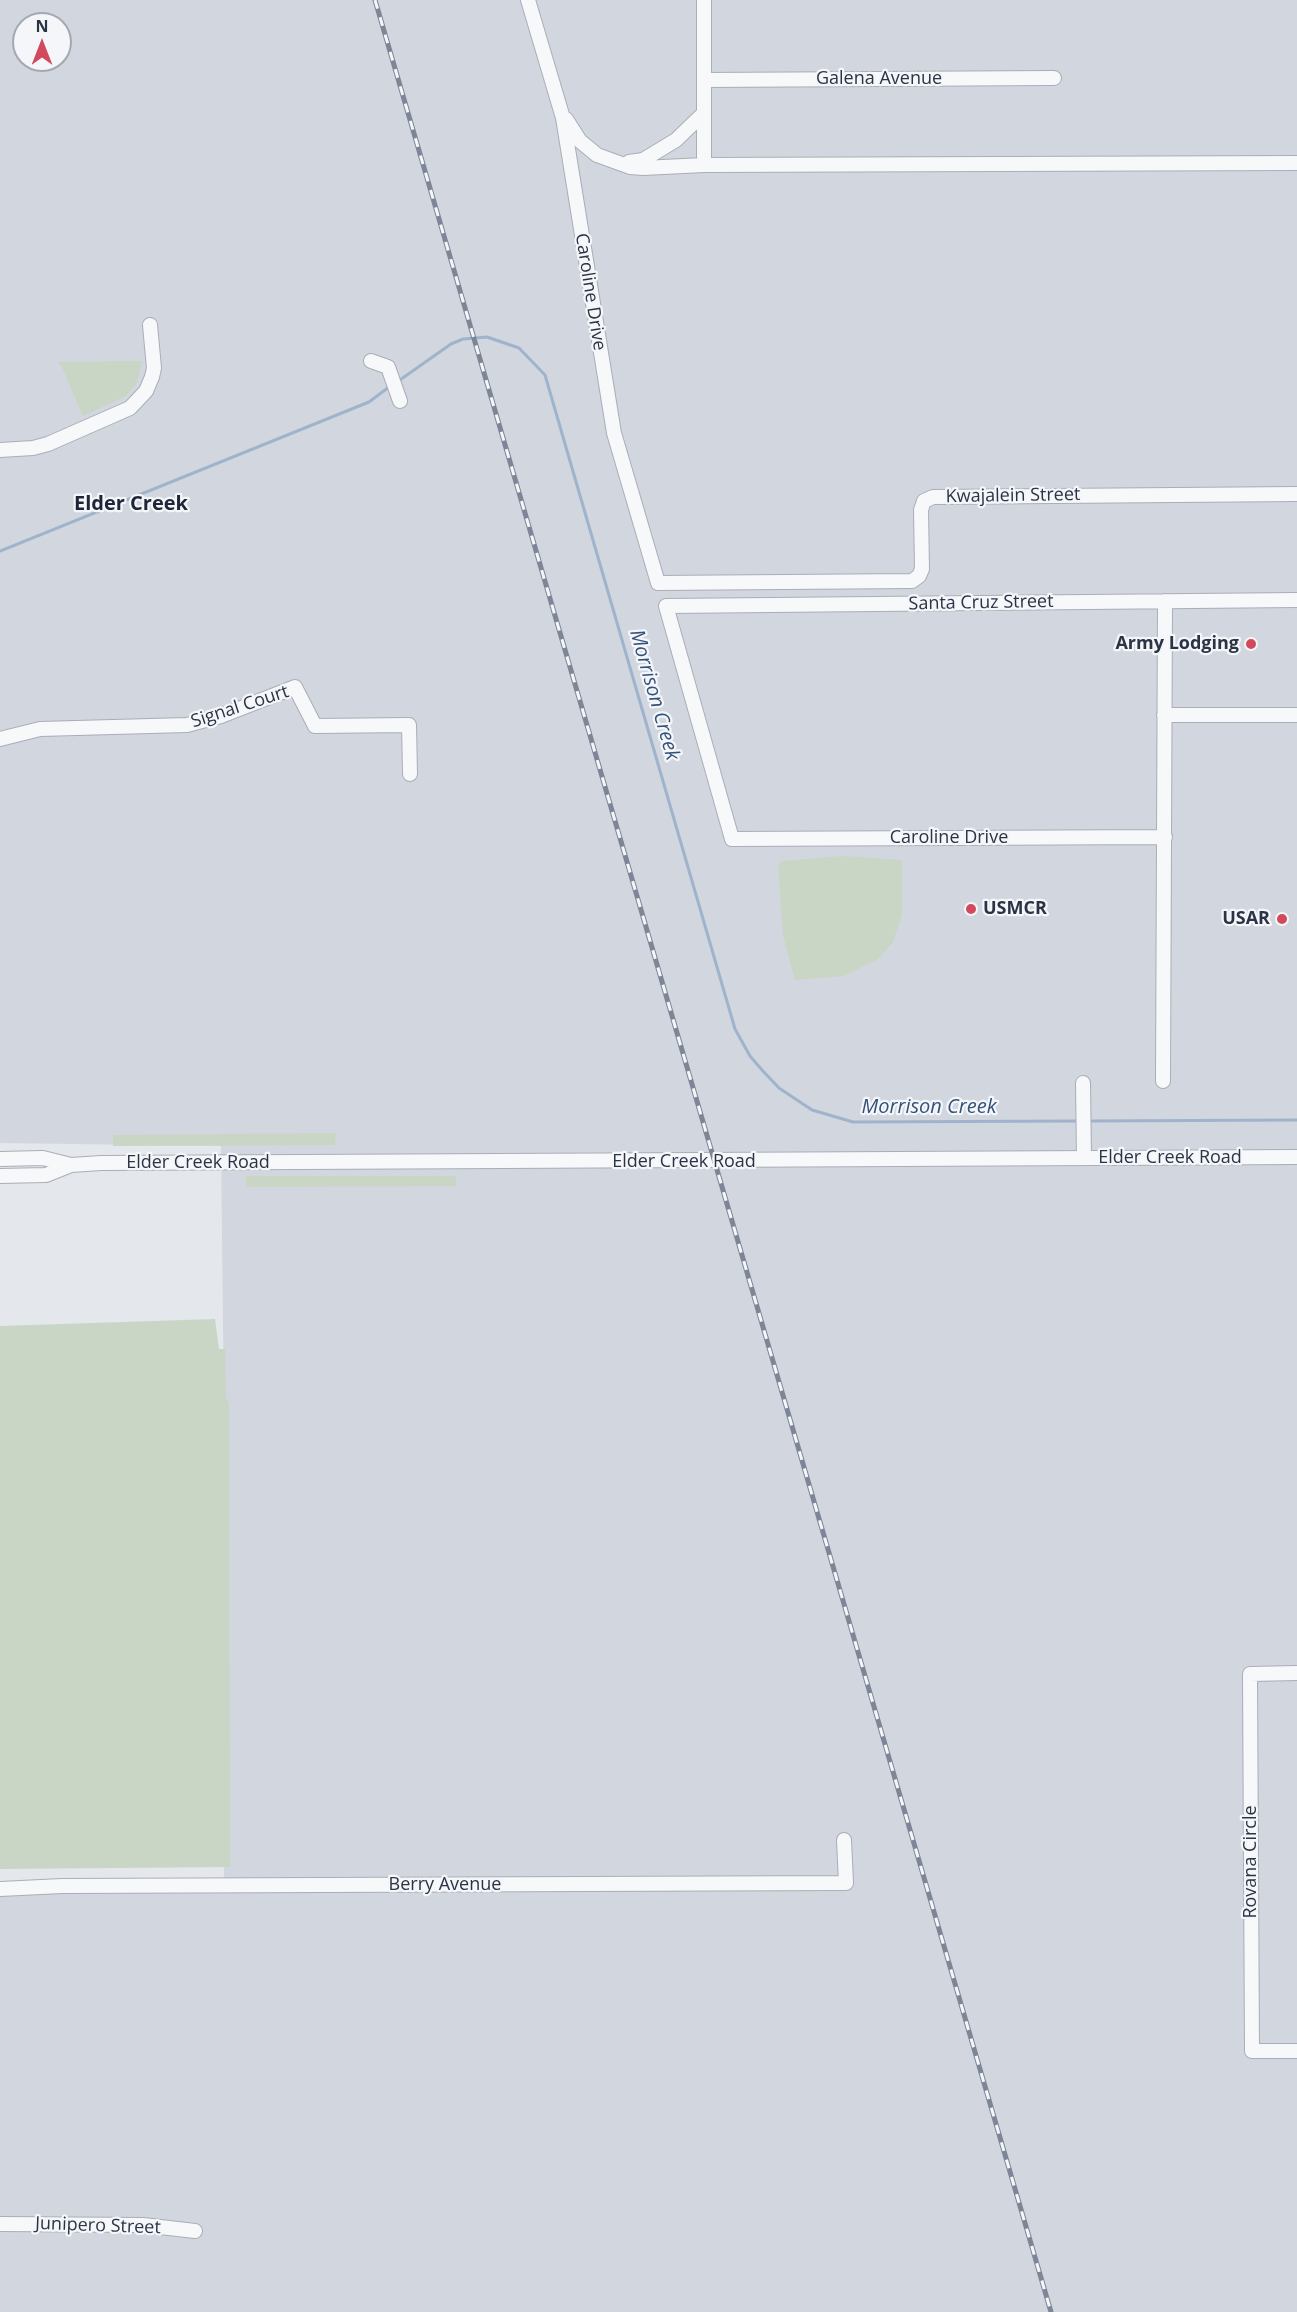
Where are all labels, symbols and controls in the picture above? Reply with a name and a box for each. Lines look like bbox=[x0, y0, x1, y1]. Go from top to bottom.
north arrow bbox=[12, 12, 72, 72]
text: N bbox=[35, 15, 49, 37]
street label: Galena Avenue bbox=[816, 68, 942, 90]
street label: Caroline Drive bbox=[570, 232, 610, 352]
street label: Kwajalein Street bbox=[945, 484, 1081, 508]
district label: Elder Creek bbox=[74, 492, 188, 516]
street label: Santa Cruz Street bbox=[908, 591, 1054, 615]
water label: Morrison Creek bbox=[624, 627, 684, 763]
place label: Army Lodging bbox=[1115, 633, 1239, 655]
marker: Army Lodging bbox=[1244, 637, 1258, 651]
street label: Signal Court bbox=[188, 681, 292, 733]
street label: Caroline Drive bbox=[890, 827, 1008, 849]
place label: USMCR bbox=[983, 898, 1047, 920]
marker: USMCR bbox=[964, 902, 978, 916]
place label: USAR bbox=[1222, 908, 1270, 930]
marker: USAR bbox=[1275, 912, 1289, 926]
water label: Morrison Creek bbox=[862, 1095, 996, 1119]
street label: Elder Creek Road bbox=[1098, 1147, 1242, 1169]
street label: Elder Creek Road bbox=[612, 1151, 756, 1173]
street label: Elder Creek Road bbox=[126, 1152, 270, 1174]
street label: Rovana Circle bbox=[1240, 1805, 1262, 1919]
street label: Berry Avenue bbox=[389, 1874, 501, 1896]
street label: Junipero Street bbox=[35, 2213, 161, 2239]

